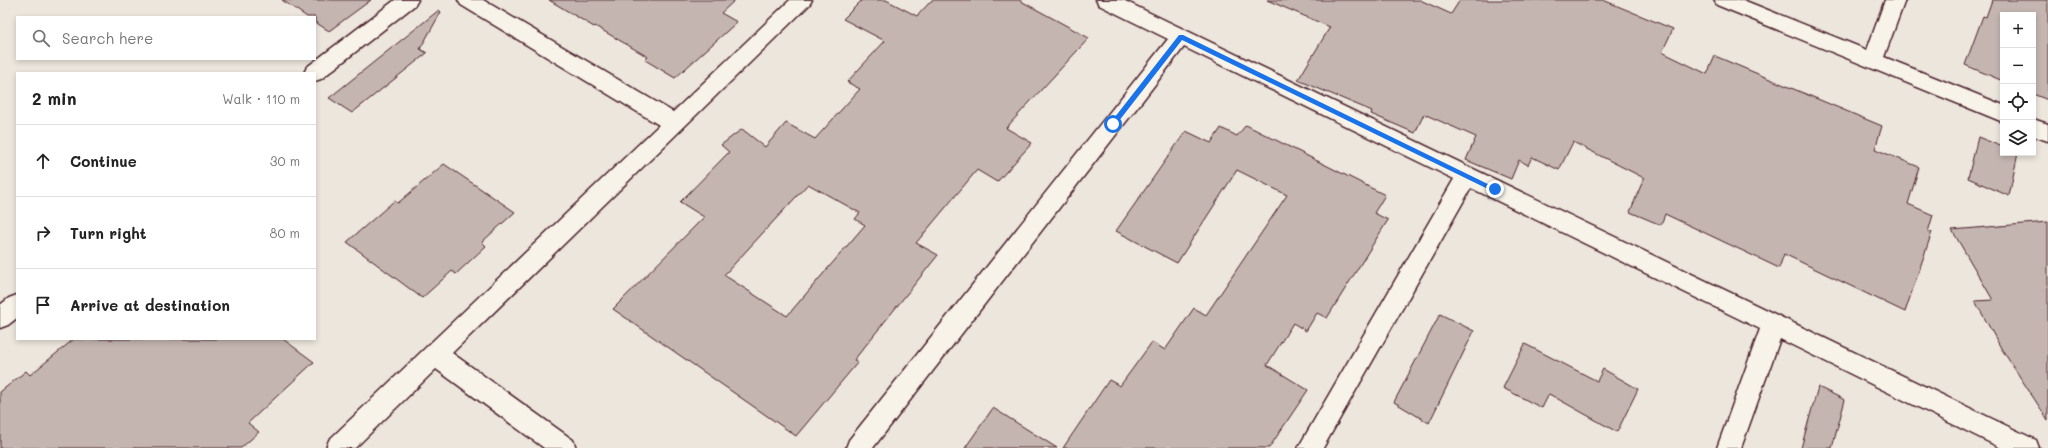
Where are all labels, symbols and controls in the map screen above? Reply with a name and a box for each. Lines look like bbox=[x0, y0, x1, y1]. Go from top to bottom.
map controls bbox=[2000, 12, 2036, 156]
button: + bbox=[2000, 12, 2036, 48]
search box bbox=[16, 16, 316, 60]
icon: search bbox=[30, 27, 52, 49]
text: Search here bbox=[62, 28, 153, 48]
button: − bbox=[2000, 48, 2036, 84]
button: locate bbox=[2000, 84, 2036, 120]
text: 2 min bbox=[32, 87, 77, 109]
text: Walk · 110 m bbox=[222, 90, 300, 107]
route start bbox=[1104, 115, 1122, 133]
button: layers bbox=[2000, 120, 2036, 156]
icon: ahead bbox=[32, 150, 54, 172]
text: Continue bbox=[70, 151, 137, 171]
text: 30 m bbox=[270, 152, 300, 169]
route end bbox=[1486, 180, 1504, 198]
icon: right bbox=[32, 222, 54, 244]
text: Turn right bbox=[70, 223, 147, 243]
text: 80 m bbox=[270, 224, 300, 241]
icon: arrive bbox=[32, 294, 54, 316]
text: Arrive at destination bbox=[70, 295, 230, 315]

